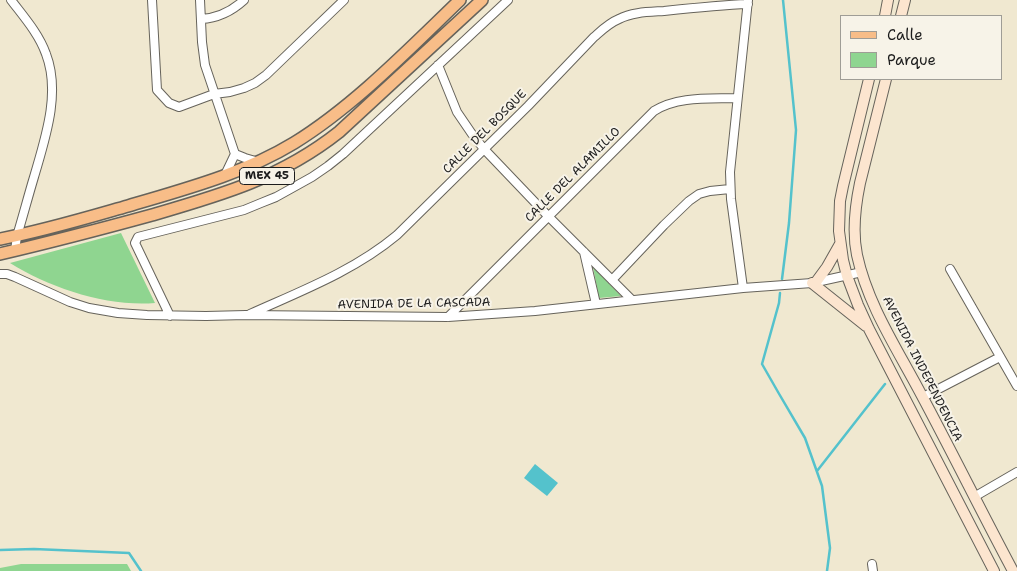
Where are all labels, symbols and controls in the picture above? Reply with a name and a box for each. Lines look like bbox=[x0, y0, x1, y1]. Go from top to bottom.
legend bbox=[840, 15, 1002, 80]
text: Calle bbox=[887, 25, 923, 45]
text: Parque bbox=[887, 50, 936, 70]
street label: CALLE DEL BOSQUE bbox=[440, 87, 530, 177]
street label: CALLE DEL ALAMILLO bbox=[523, 125, 623, 225]
road number: MEX 45 bbox=[240, 168, 294, 185]
street label: AVENIDA INDEPENDENCIA bbox=[879, 294, 965, 444]
street label: AVENIDA DE LA CASCADA bbox=[337, 295, 491, 313]

